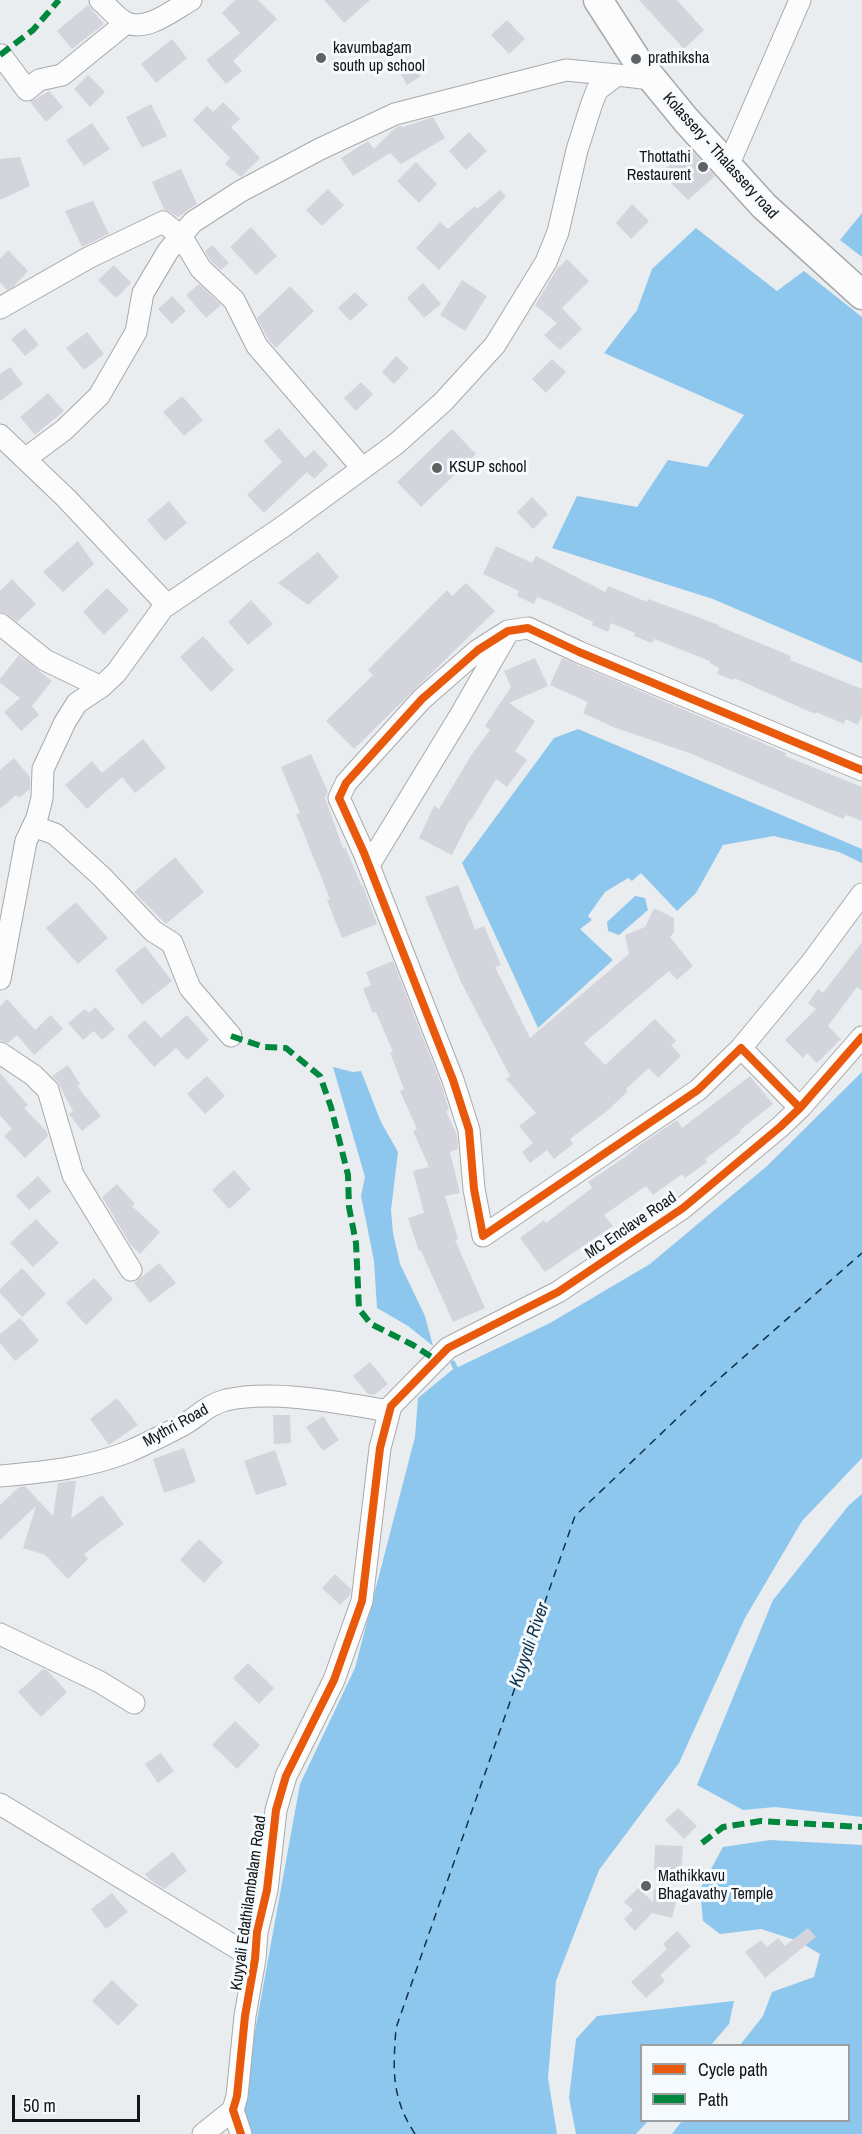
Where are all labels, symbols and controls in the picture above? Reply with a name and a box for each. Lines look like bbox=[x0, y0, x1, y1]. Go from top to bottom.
place label: kavumbagam south up school bbox=[333, 39, 425, 77]
place label: prathiksha bbox=[648, 49, 709, 69]
marker: kavumbagam south up school bbox=[314, 51, 328, 65]
marker: prathiksha bbox=[629, 52, 643, 66]
street label: Kolassery - Thalassery road bbox=[658, 89, 782, 223]
place label: Thottathi Restaurent bbox=[627, 148, 691, 186]
marker: Thottathi Restaurent bbox=[696, 160, 710, 174]
place label: KSUP school bbox=[449, 458, 526, 478]
marker: KSUP school bbox=[430, 461, 444, 475]
street label: MC Enclave Road bbox=[582, 1188, 680, 1264]
street label: Mythri Road bbox=[140, 1400, 212, 1452]
water label: Kuyyali River bbox=[506, 1600, 554, 1690]
street label: Kuyyali Edathilambalam Road bbox=[227, 1814, 271, 1992]
place label: Mathikkavu Bhagavathy Temple bbox=[658, 1867, 773, 1905]
marker: Mathikkavu Bhagavathy Temple bbox=[639, 1879, 653, 1893]
legend bbox=[640, 2044, 850, 2122]
text: Cycle path bbox=[698, 2057, 768, 2082]
scale bar bbox=[15, 2083, 142, 2121]
text: Path bbox=[698, 2087, 728, 2112]
text: 50 m bbox=[23, 2093, 56, 2118]

